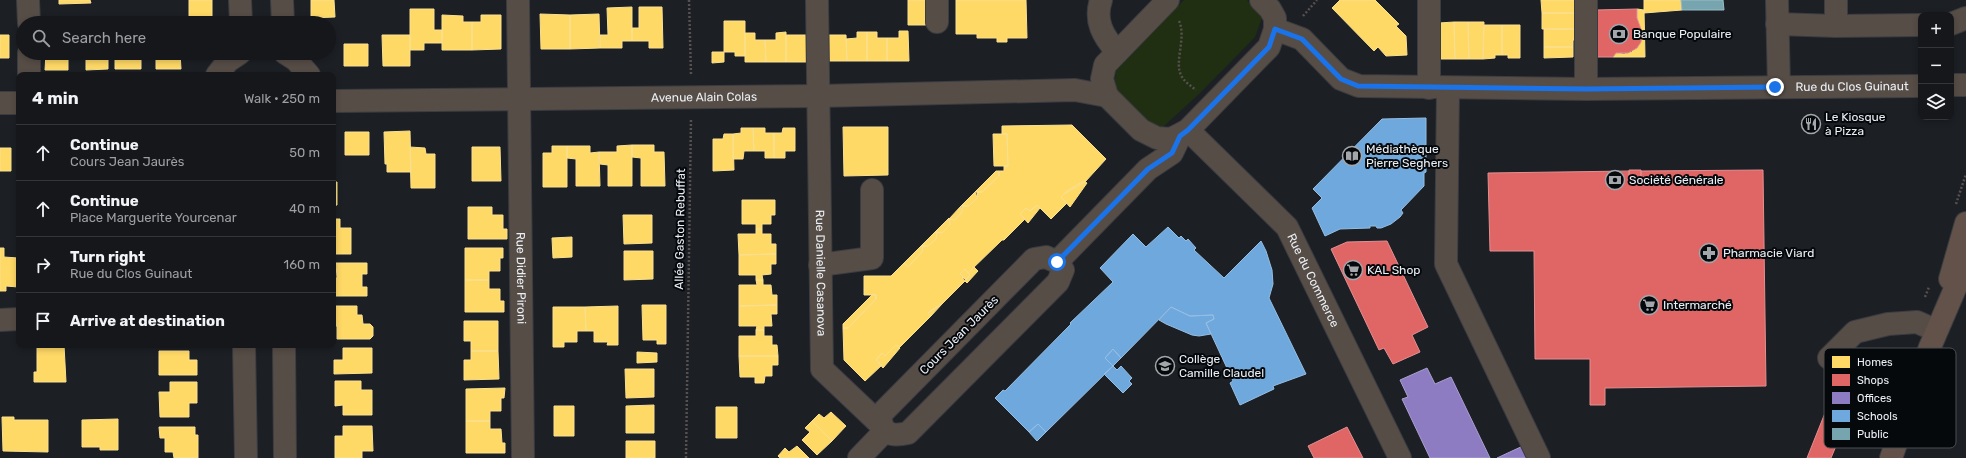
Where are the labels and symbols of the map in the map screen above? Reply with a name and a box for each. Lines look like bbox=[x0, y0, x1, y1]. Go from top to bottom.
bank icon: Banque Populaire bbox=[1608, 23, 1630, 45]
place label: Banque Populaire bbox=[1633, 27, 1732, 41]
route end bbox=[1766, 78, 1784, 96]
street label: Rue du Clos Guinaut bbox=[1795, 79, 1909, 94]
street label: Avenue Alain Colas bbox=[651, 90, 757, 105]
place label: Le Kiosque à Pizza bbox=[1825, 110, 1886, 138]
restaurant icon: Le Kiosque à Pizza bbox=[1800, 113, 1822, 135]
place label: Médiathèque Pierre Seghers bbox=[1366, 142, 1448, 170]
library icon: Médiathèque Pierre Seghers bbox=[1341, 145, 1363, 167]
street label: Allée Gaston Rebuffat bbox=[672, 168, 688, 290]
bank icon: Société Générale bbox=[1604, 169, 1626, 191]
place label: Société Générale bbox=[1629, 173, 1724, 187]
street label: Rue Danielle Casanova bbox=[813, 210, 829, 336]
street label: Rue du Commerce bbox=[1284, 231, 1342, 330]
street label: Rue Didier Pironi bbox=[514, 232, 529, 324]
pharmacy icon: Pharmacie Viard bbox=[1698, 242, 1720, 264]
place label: Pharmacie Viard bbox=[1723, 246, 1814, 260]
route start bbox=[1048, 253, 1066, 271]
supermarket icon: KAL Shop bbox=[1342, 259, 1364, 281]
place label: KAL Shop bbox=[1367, 263, 1420, 277]
street label: Cours Jean Jaurès bbox=[917, 293, 1001, 377]
supermarket icon: Intermarché bbox=[1638, 294, 1660, 316]
place label: Intermarché bbox=[1663, 298, 1732, 312]
legend bbox=[1824, 348, 1956, 448]
place label: Collège Camille Claudel bbox=[1179, 352, 1264, 380]
school or university icon: Collège Camille Claudel bbox=[1154, 355, 1176, 377]
text: Homes bbox=[1857, 356, 1893, 369]
text: Shops bbox=[1857, 374, 1889, 387]
text: Offices bbox=[1857, 392, 1892, 405]
text: Schools bbox=[1857, 410, 1898, 423]
text: Public bbox=[1857, 428, 1889, 441]

